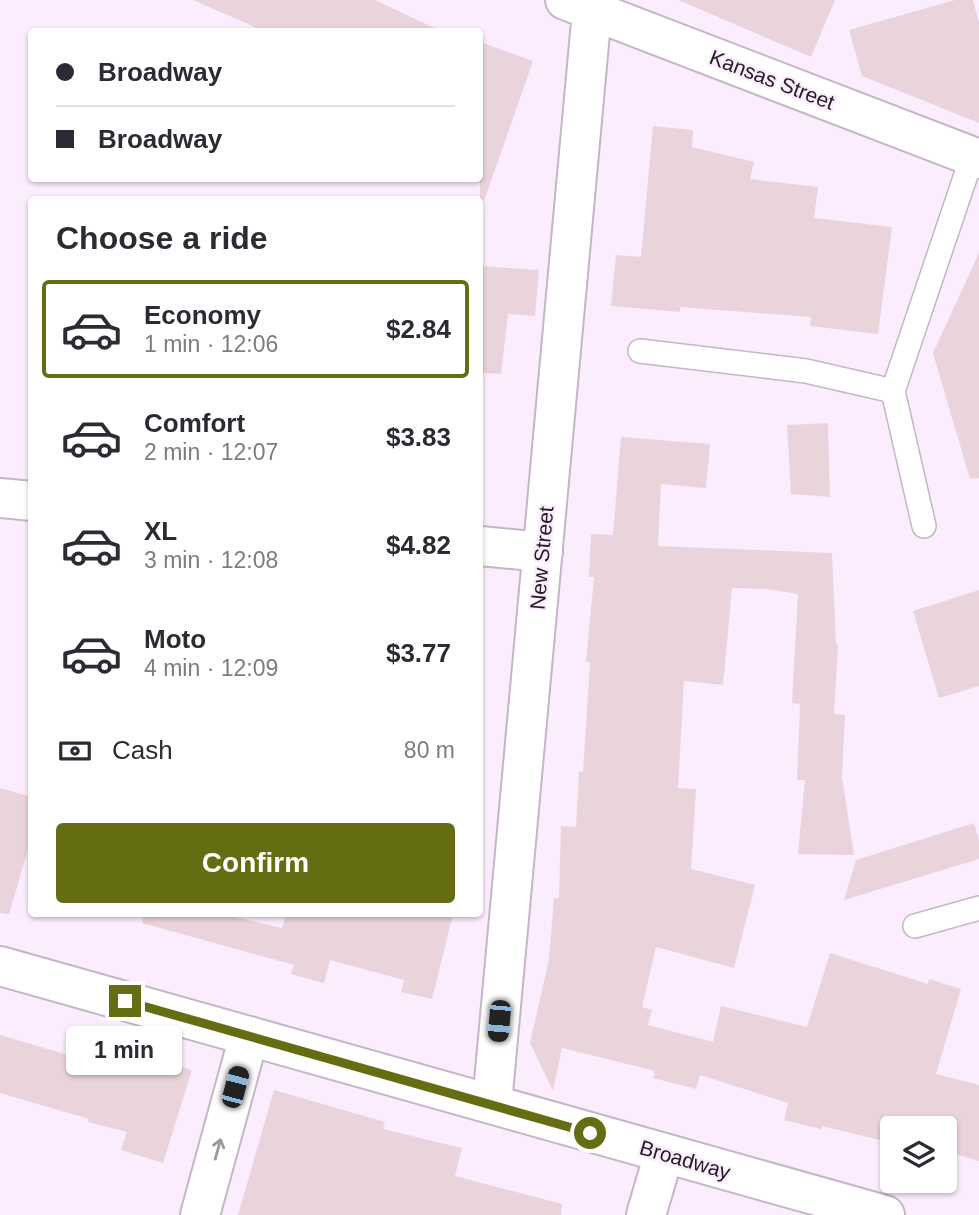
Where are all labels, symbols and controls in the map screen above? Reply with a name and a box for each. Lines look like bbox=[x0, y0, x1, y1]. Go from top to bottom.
street label: Kansas Street bbox=[706, 45, 838, 114]
text: Broadway bbox=[98, 57, 222, 87]
text: Broadway bbox=[98, 124, 222, 154]
text: Choose a ride bbox=[56, 220, 268, 256]
icon: car bbox=[60, 298, 123, 361]
text: Economy bbox=[144, 300, 261, 330]
text: $2.84 bbox=[386, 314, 451, 344]
text: 1 min · 12:06 bbox=[144, 331, 278, 357]
icon: car bbox=[60, 406, 123, 469]
text: Comfort bbox=[144, 408, 245, 438]
text: $3.83 bbox=[386, 422, 451, 452]
text: 2 min · 12:07 bbox=[144, 439, 278, 465]
street label: New Street bbox=[526, 505, 557, 611]
icon: car bbox=[60, 514, 123, 577]
text: XL bbox=[144, 516, 177, 546]
text: $4.82 bbox=[386, 530, 451, 560]
text: 3 min · 12:08 bbox=[144, 547, 278, 573]
icon: car bbox=[60, 622, 123, 685]
text: Moto bbox=[144, 624, 206, 654]
text: $3.77 bbox=[386, 638, 451, 668]
text: 4 min · 12:09 bbox=[144, 655, 278, 681]
icon: cash bbox=[56, 732, 94, 770]
text: Cash bbox=[112, 735, 173, 765]
text: 80 m bbox=[404, 737, 455, 763]
button: Confirm bbox=[56, 823, 455, 903]
route end bbox=[109, 985, 141, 1017]
car bbox=[487, 999, 512, 1043]
callout: 1 min bbox=[67, 1026, 183, 1074]
text: 1 min bbox=[94, 1037, 154, 1063]
car bbox=[220, 1064, 251, 1110]
map controls bbox=[880, 1116, 957, 1193]
button: layers bbox=[880, 1116, 957, 1193]
route start bbox=[574, 1117, 606, 1149]
street label: Broadway bbox=[637, 1136, 734, 1184]
one-way arrow bbox=[212, 1138, 225, 1161]

